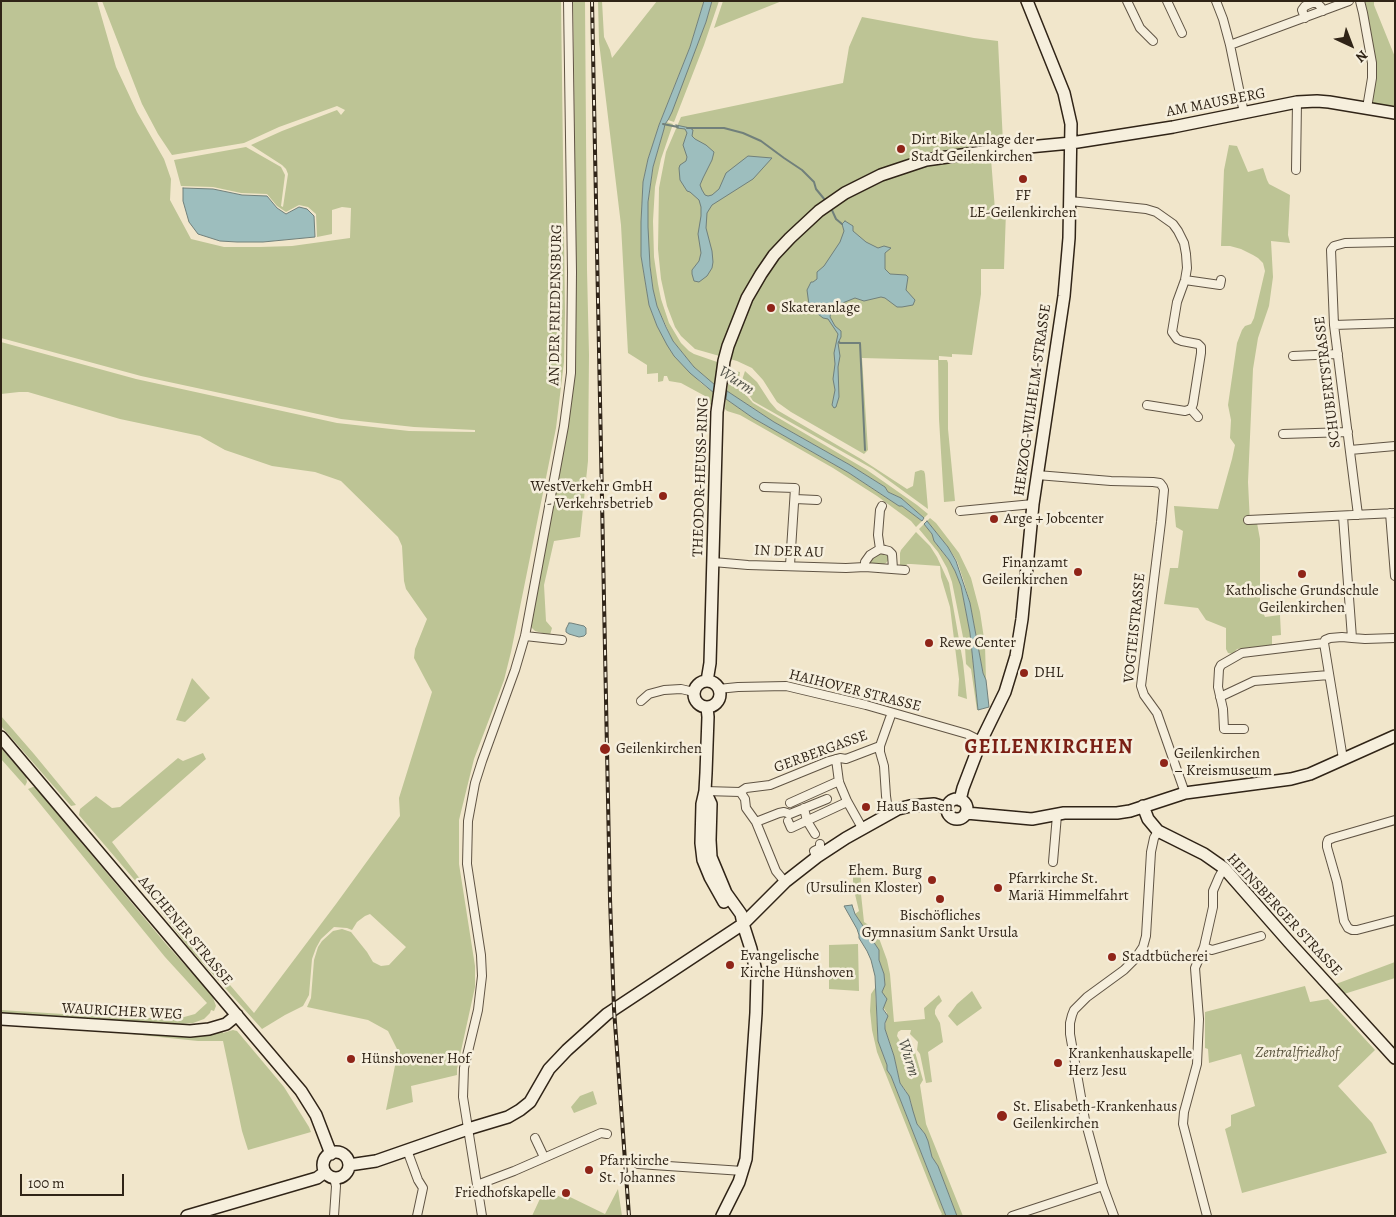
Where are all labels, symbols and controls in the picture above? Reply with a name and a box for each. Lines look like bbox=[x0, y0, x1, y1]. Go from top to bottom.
north arrow bbox=[1326, 20, 1376, 70]
text: N bbox=[1351, 46, 1372, 67]
street label: AM MAUSBERG bbox=[1165, 85, 1267, 121]
place label: Dirt Bike Anlage der Stadt Geilenkirchen bbox=[911, 131, 1034, 166]
marker: Dirt Bike Anlage der Stadt Geilenkirchen bbox=[895, 143, 907, 155]
marker: FF LE-Geilenkirchen bbox=[1017, 173, 1029, 185]
place label: FF LE-Geilenkirchen bbox=[969, 187, 1077, 222]
street label: AN DER FRIEDENSBURG bbox=[546, 224, 566, 386]
place label: Skateranlage bbox=[781, 299, 860, 317]
marker: Skateranlage bbox=[765, 302, 777, 314]
street label: HERZOG-WILHELM-STRASSE bbox=[1011, 303, 1055, 497]
street label: SCHUBERTSTRASSE bbox=[1311, 315, 1345, 449]
water label: Wurm bbox=[715, 362, 757, 400]
street label: THEODOR-HEUSS-RING bbox=[689, 397, 713, 557]
place label: WestVerkehr GmbH - Verkehrsbetrieb bbox=[531, 478, 653, 513]
marker: WestVerkehr GmbH - Verkehrsbetrieb bbox=[657, 490, 669, 502]
place label: Arge + Jobcenter bbox=[1004, 510, 1104, 528]
marker: Arge + Jobcenter bbox=[988, 513, 1000, 525]
street label: IN DER AU bbox=[754, 542, 824, 562]
place label: Finanzamt Geilenkirchen bbox=[982, 554, 1068, 589]
marker: Finanzamt Geilenkirchen bbox=[1072, 566, 1084, 578]
marker: Katholische Grundschule Geilenkirchen bbox=[1296, 568, 1308, 580]
street label: VOGTEISTRASSE bbox=[1120, 572, 1150, 684]
place label: Katholische Grundschule Geilenkirchen bbox=[1225, 582, 1379, 617]
place label: Rewe Center bbox=[939, 634, 1016, 652]
marker: Rewe Center bbox=[923, 637, 935, 649]
place label: DHL bbox=[1034, 664, 1063, 682]
street label: HAIHOVER STRASSE bbox=[787, 666, 923, 716]
marker: DHL bbox=[1018, 667, 1030, 679]
street label: GERBERGASSE bbox=[772, 727, 870, 777]
district label: GEILENKIRCHEN bbox=[963, 736, 1135, 760]
place label: Geilenkirchen bbox=[616, 740, 702, 758]
marker: Geilenkirchen bbox=[598, 742, 612, 756]
place label: Geilenkirchen – Kreismuseum bbox=[1174, 745, 1272, 780]
marker: Geilenkirchen – Kreismuseum bbox=[1158, 757, 1170, 769]
place label: Haus Basten bbox=[876, 798, 953, 816]
marker: Haus Basten bbox=[860, 801, 872, 813]
street label: HEINSBERGER STRASSE bbox=[1223, 850, 1345, 980]
place label: Ehem. Burg (Ursulinen Kloster) bbox=[806, 862, 922, 897]
place label: Pfarrkirche St. Mariä Himmelfahrt bbox=[1008, 870, 1129, 905]
street label: AACHENER STRASSE bbox=[134, 873, 236, 989]
marker: Ehem. Burg (Ursulinen Kloster) bbox=[926, 874, 938, 886]
marker: Pfarrkirche St. Mariä Himmelfahrt bbox=[992, 882, 1004, 894]
marker: Bischöfliches Gymnasium Sankt Ursula bbox=[934, 893, 946, 905]
place label: Bischöfliches Gymnasium Sankt Ursula bbox=[862, 907, 1018, 942]
place label: Evangelische Kirche Hünshoven bbox=[740, 947, 854, 982]
place label: Stadtbücherei bbox=[1122, 948, 1208, 966]
marker: Stadtbücherei bbox=[1106, 951, 1118, 963]
marker: Evangelische Kirche Hünshoven bbox=[724, 959, 736, 971]
street label: WAURICHER WEG bbox=[61, 1000, 183, 1024]
water label: Wurm bbox=[893, 1037, 923, 1079]
park label: Zentralfriedhof bbox=[1255, 1044, 1339, 1062]
place label: Krankenhauskapelle Herz Jesu bbox=[1068, 1045, 1192, 1080]
place label: Hünshovener Hof bbox=[361, 1050, 470, 1068]
marker: Hünshovener Hof bbox=[345, 1053, 357, 1065]
marker: Krankenhauskapelle Herz Jesu bbox=[1052, 1057, 1064, 1069]
place label: St. Elisabeth-Krankenhaus Geilenkirchen bbox=[1013, 1098, 1177, 1133]
marker: St. Elisabeth-Krankenhaus Geilenkirchen bbox=[995, 1109, 1009, 1123]
place label: Pfarrkirche St. Johannes bbox=[599, 1152, 675, 1187]
scale bar bbox=[22, 1164, 126, 1196]
marker: Pfarrkirche St. Johannes bbox=[583, 1164, 595, 1176]
text: 100 m bbox=[28, 1173, 65, 1193]
place label: Friedhofskapelle bbox=[455, 1184, 556, 1202]
marker: Friedhofskapelle bbox=[560, 1187, 572, 1199]

